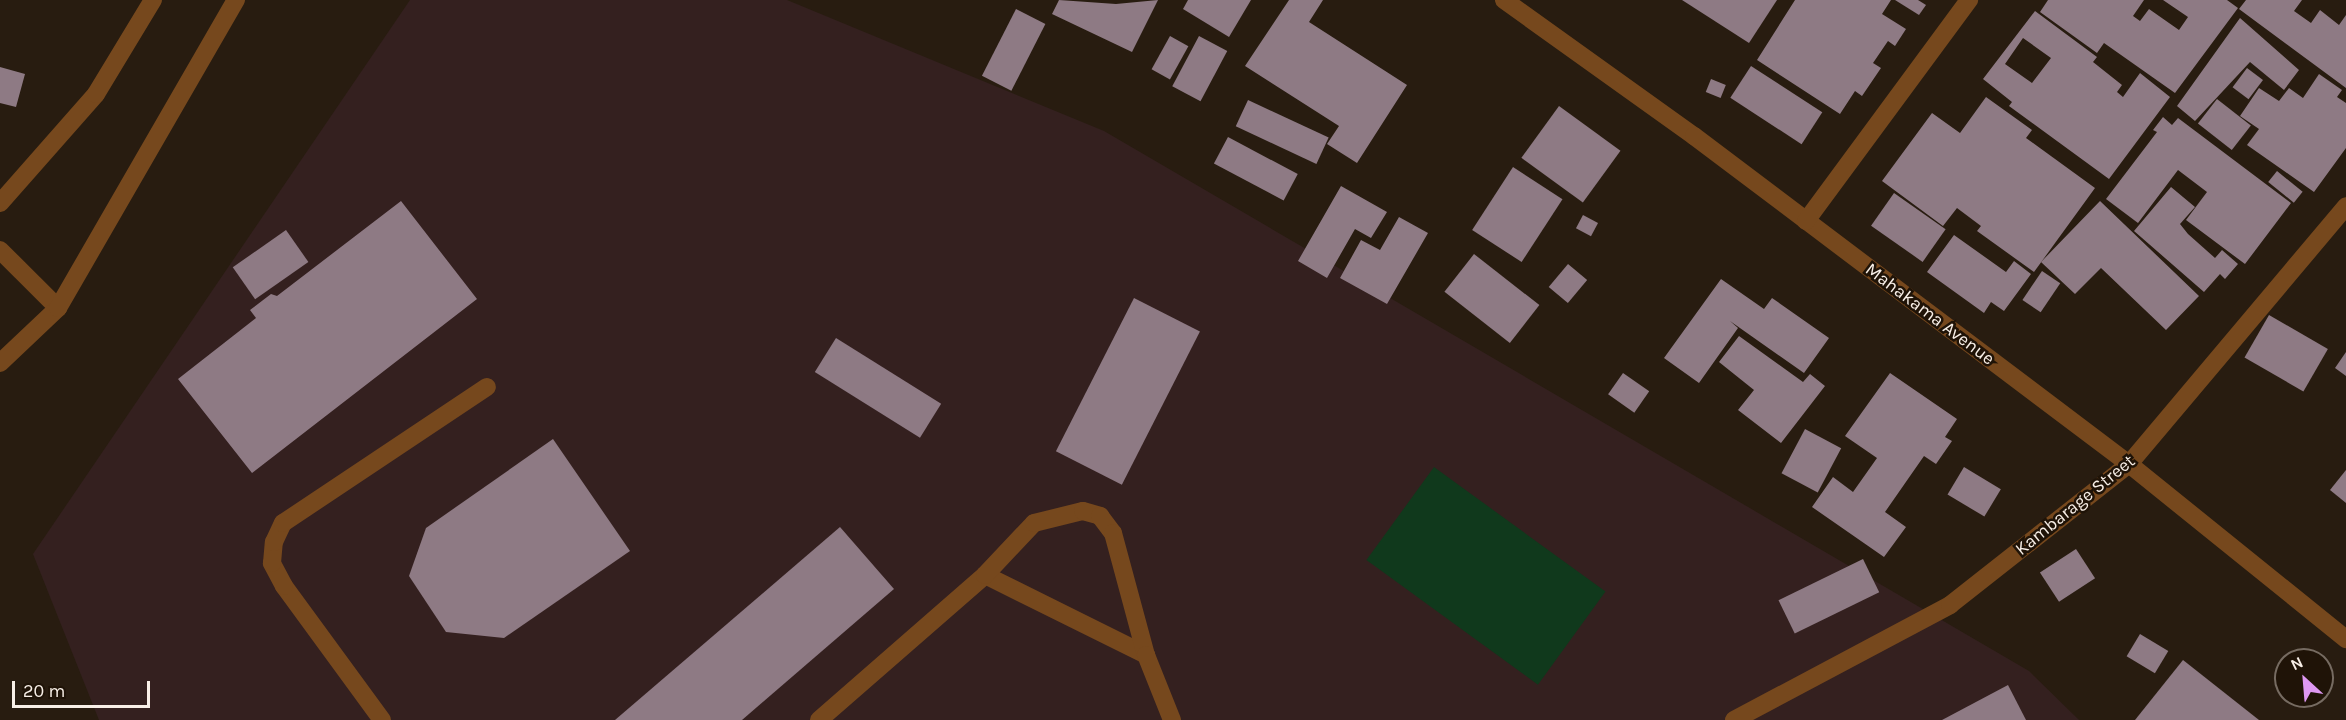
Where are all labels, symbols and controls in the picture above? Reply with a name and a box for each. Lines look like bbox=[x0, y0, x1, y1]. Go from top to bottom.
street label: Mahakama Avenue bbox=[1861, 258, 1999, 370]
street label: Kambarage Street bbox=[2011, 450, 2139, 560]
north arrow bbox=[2274, 648, 2334, 708]
text: N bbox=[2287, 652, 2306, 674]
scale bar bbox=[15, 669, 153, 707]
text: 20 m bbox=[23, 680, 65, 702]

